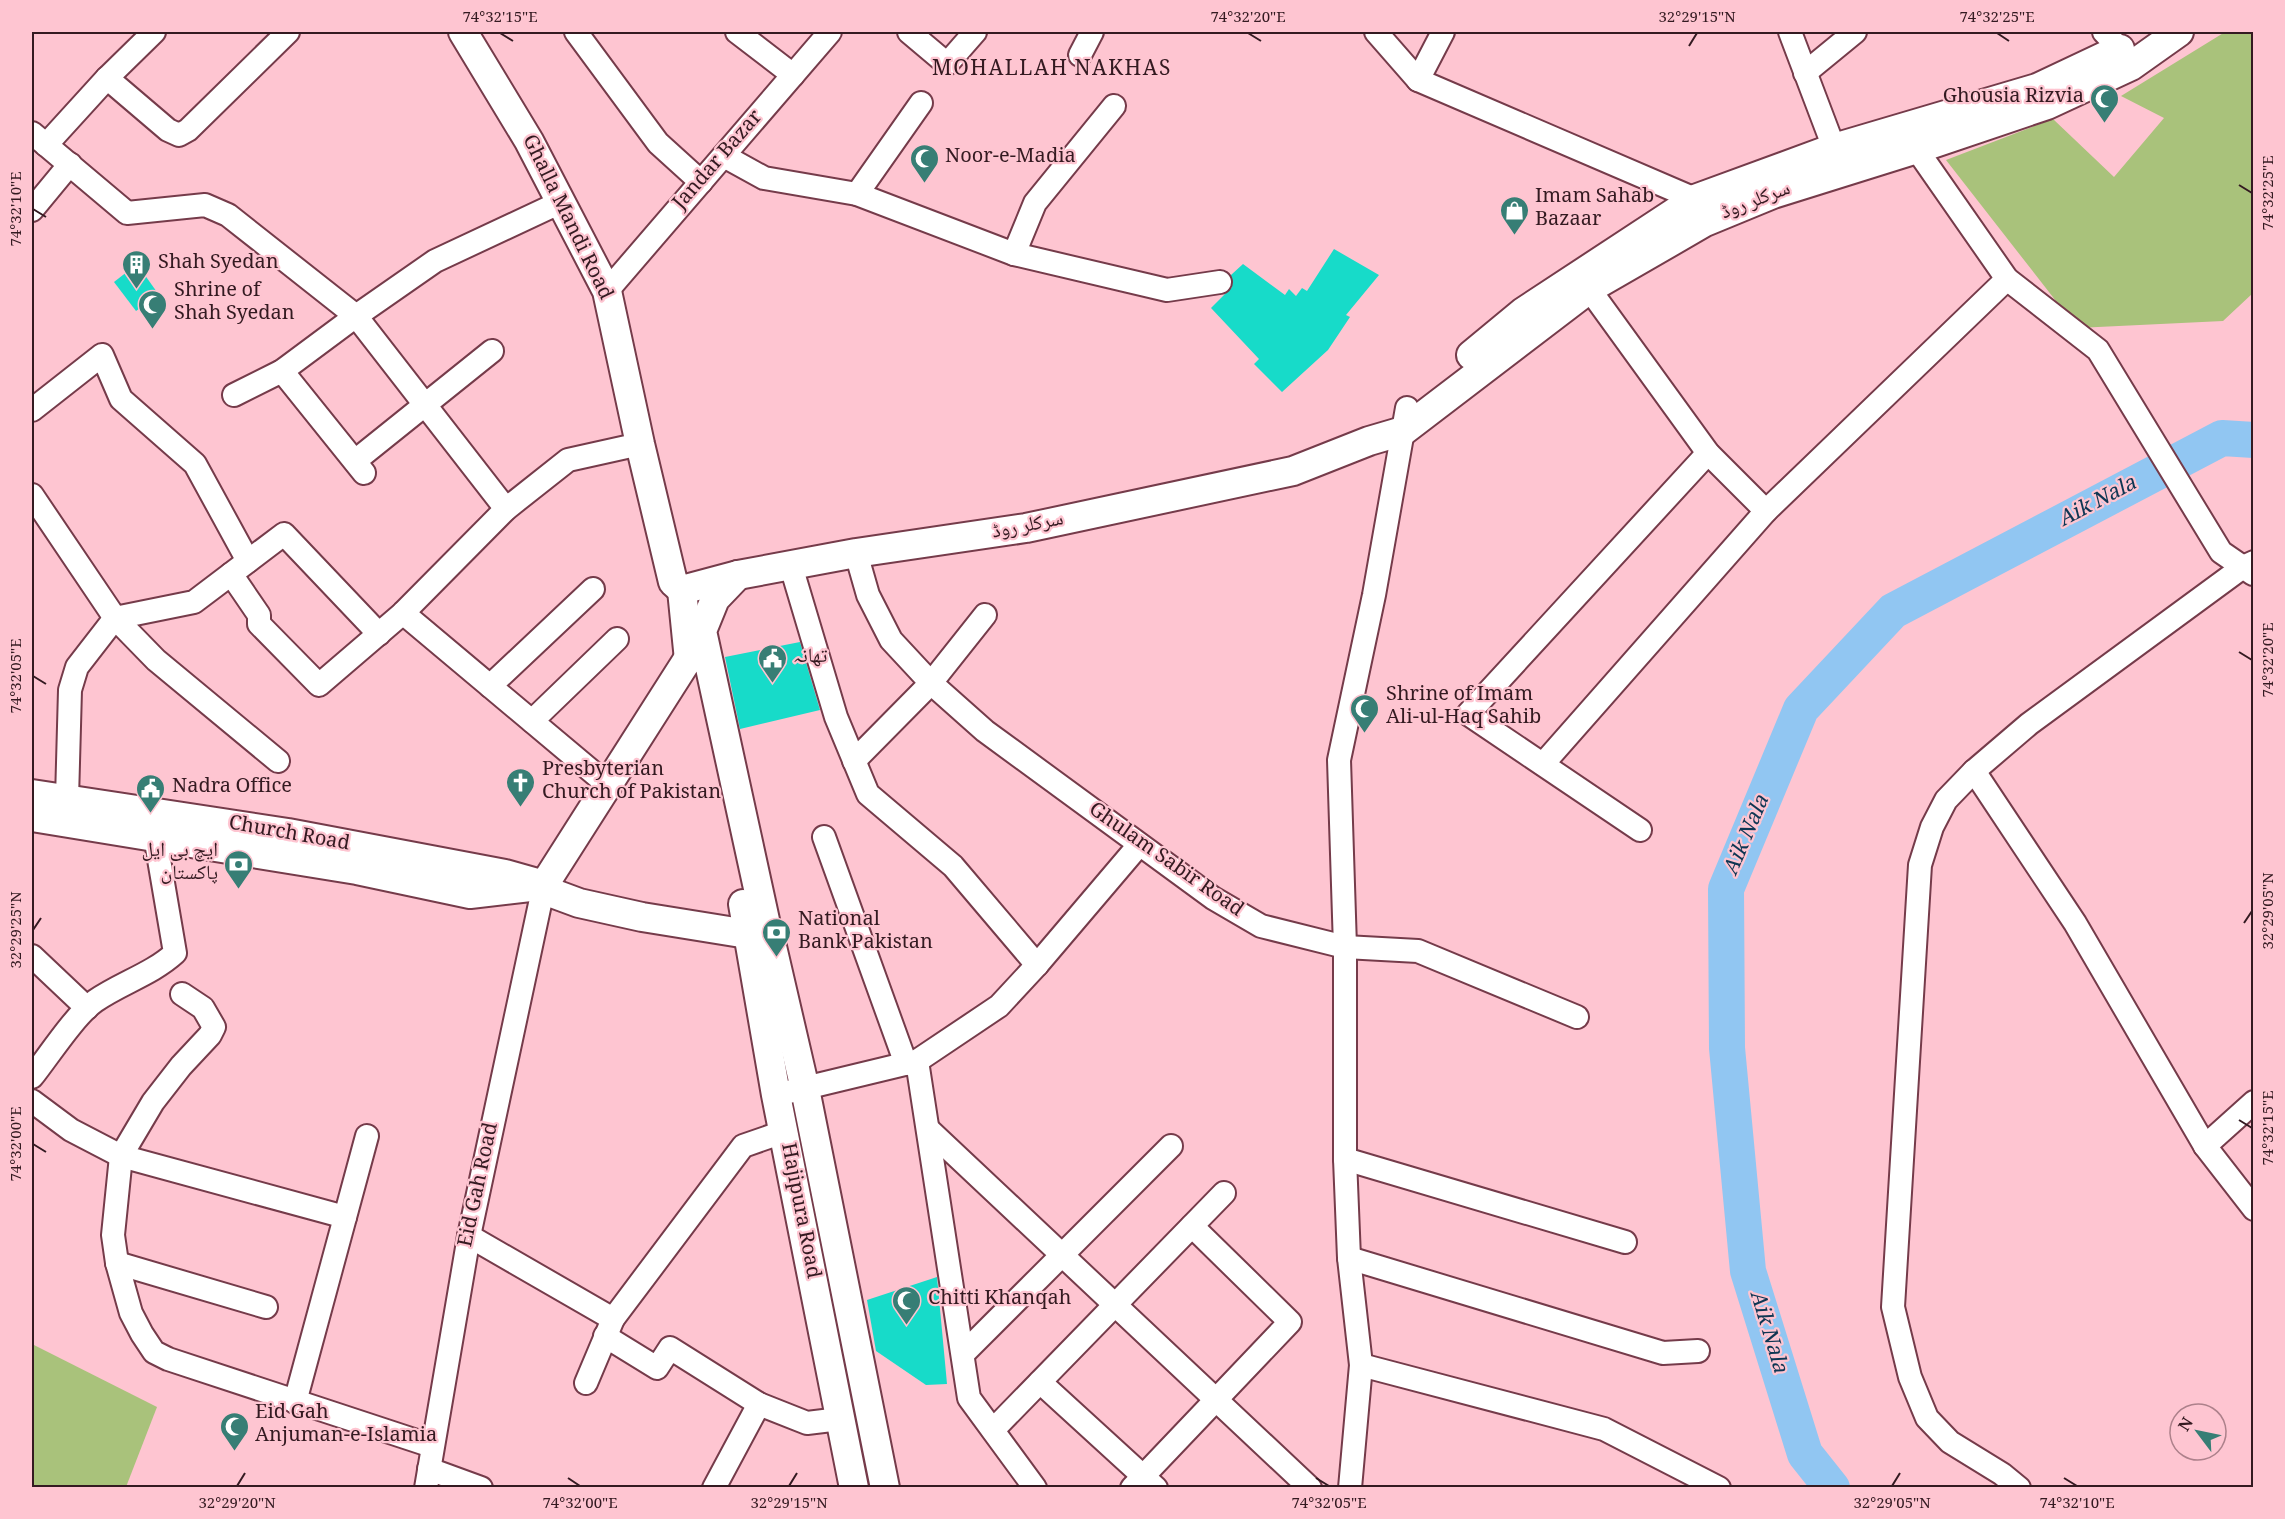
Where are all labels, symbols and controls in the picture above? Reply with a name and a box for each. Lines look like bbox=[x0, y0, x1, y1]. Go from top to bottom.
text: 74°32'15"E bbox=[462, 6, 538, 32]
text: 74°32'20"E bbox=[1210, 6, 1286, 32]
text: 32°29'15"N bbox=[1658, 6, 1736, 32]
text: 74°32'25"E bbox=[1959, 6, 2035, 32]
district label: MOHALLAH NAKHAS bbox=[932, 53, 1172, 88]
place label: Ghousia Rizvia bbox=[1943, 81, 2084, 115]
mosque icon: Ghousia Rizvia bbox=[2089, 82, 2121, 124]
street label: Jandar Bazar bbox=[665, 103, 773, 220]
street label: Ghalla Mandi Road bbox=[511, 129, 621, 307]
place label: Noor-e-Madia bbox=[945, 141, 1076, 175]
mosque icon: Noor-e-Madia bbox=[908, 142, 940, 184]
text: 74°32'25"E bbox=[2257, 155, 2283, 231]
text: 74°32'10"E bbox=[5, 171, 31, 247]
street label: سرکلر روڈ bbox=[1716, 173, 1796, 231]
place label: Imam Sahab Bazaar bbox=[1535, 181, 1654, 238]
shop icon: Imam Sahab Bazaar bbox=[1498, 194, 1530, 236]
place label: Shah Syedan bbox=[158, 247, 279, 281]
building icon: Shah Syedan bbox=[121, 248, 153, 290]
place label: Shrine of Shah Syedan bbox=[174, 275, 295, 332]
mosque icon: Shrine of Shah Syedan bbox=[137, 288, 169, 330]
water label: Aik Nala bbox=[2052, 467, 2145, 538]
street label: سرکلر روڈ bbox=[989, 503, 1067, 551]
text: 74°32'20"E bbox=[2257, 622, 2283, 698]
text: 74°32'05"E bbox=[5, 638, 31, 714]
place label: تھانہ bbox=[793, 641, 827, 675]
public building icon: تھانہ bbox=[756, 642, 788, 684]
place label: Shrine of Imam Ali-ul-Haq Sahib bbox=[1386, 679, 1541, 736]
mosque icon: Shrine of Imam Ali-ul-Haq Sahib bbox=[1349, 692, 1381, 734]
place label: Presbyterian Church of Pakistan bbox=[542, 754, 721, 811]
church icon: Presbyterian Church of Pakistan bbox=[505, 766, 537, 808]
place label: Nadra Office bbox=[172, 771, 292, 805]
public building icon: Nadra Office bbox=[135, 772, 167, 814]
water label: Aik Nala bbox=[1715, 789, 1781, 882]
street label: Ghulam Sabir Road bbox=[1080, 794, 1250, 928]
street label: Church Road bbox=[226, 808, 352, 862]
place label: ایچ بی ایل پاکستان bbox=[142, 835, 218, 892]
bank icon: ایچ بی ایل پاکستان bbox=[223, 848, 255, 890]
text: 32°29'05"N bbox=[2257, 872, 2283, 950]
text: 32°29'25"N bbox=[5, 891, 31, 969]
place label: National Bank Pakistan bbox=[798, 904, 933, 961]
bank icon: National Bank Pakistan bbox=[761, 916, 793, 958]
text: 74°32'15"E bbox=[2257, 1090, 2283, 1166]
text: 74°32'00"E bbox=[5, 1106, 31, 1182]
street label: Eid Gah Road bbox=[450, 1120, 510, 1250]
street label: Hajipura Road bbox=[769, 1140, 829, 1282]
place label: Chitti Khanqah bbox=[928, 1283, 1072, 1317]
mosque icon: Chitti Khanqah bbox=[891, 1284, 923, 1326]
water label: Aik Nala bbox=[1738, 1286, 1796, 1379]
place label: Eid Gah Anjuman-e-Islamia bbox=[255, 1397, 437, 1454]
north arrow bbox=[2168, 1402, 2228, 1462]
mosque icon: Eid Gah Anjuman-e-Islamia bbox=[218, 1410, 250, 1452]
text: N bbox=[2173, 1413, 2202, 1438]
text: 32°29'20"N bbox=[198, 1492, 276, 1518]
text: 74°32'00"E bbox=[542, 1492, 618, 1518]
text: 32°29'15"N bbox=[750, 1492, 828, 1518]
text: 74°32'05"E bbox=[1291, 1492, 1367, 1518]
text: 32°29'05"N bbox=[1853, 1492, 1931, 1518]
text: 74°32'10"E bbox=[2039, 1492, 2115, 1518]

